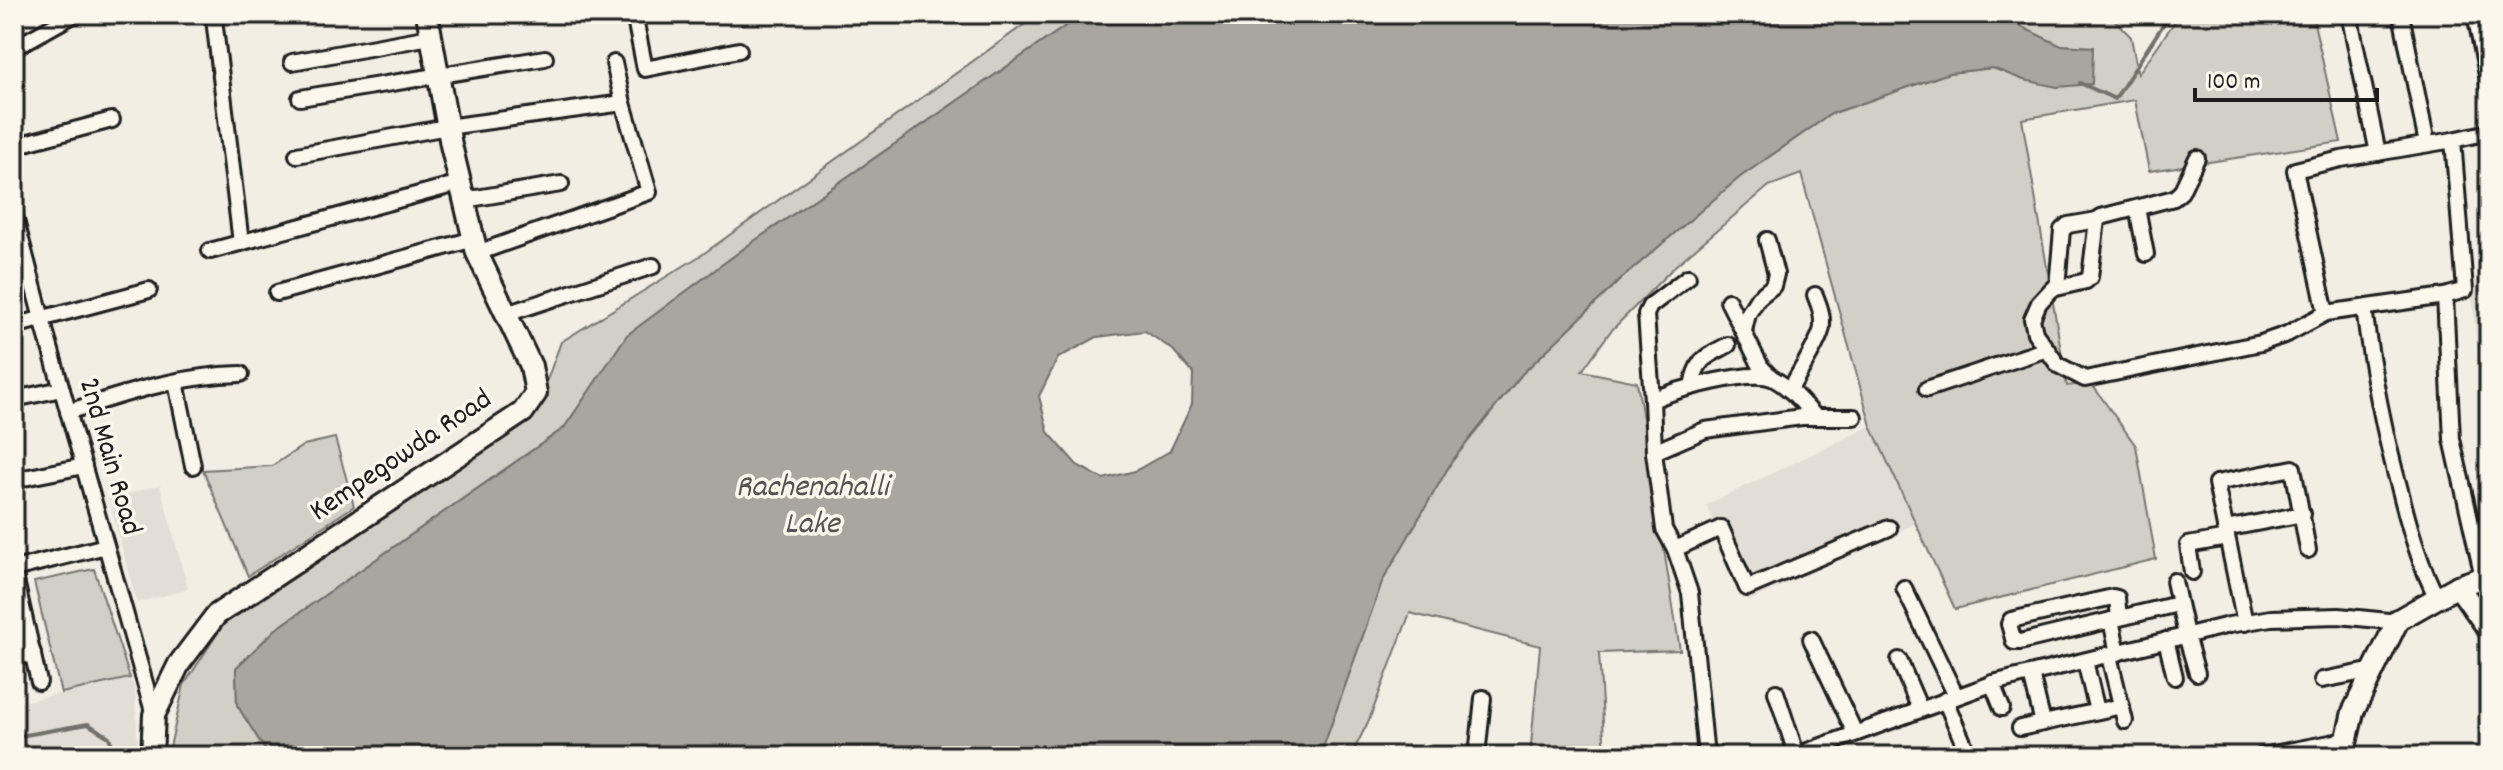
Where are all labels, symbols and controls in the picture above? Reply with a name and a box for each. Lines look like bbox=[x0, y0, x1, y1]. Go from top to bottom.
scale bar bbox=[2195, 52, 2377, 102]
text: 100 m bbox=[2207, 66, 2260, 100]
street label: 2nd Main Road bbox=[65, 373, 151, 541]
street label: Kempegowda Road bbox=[302, 380, 502, 534]
water label: Rachenahalli Lake bbox=[736, 466, 894, 549]

